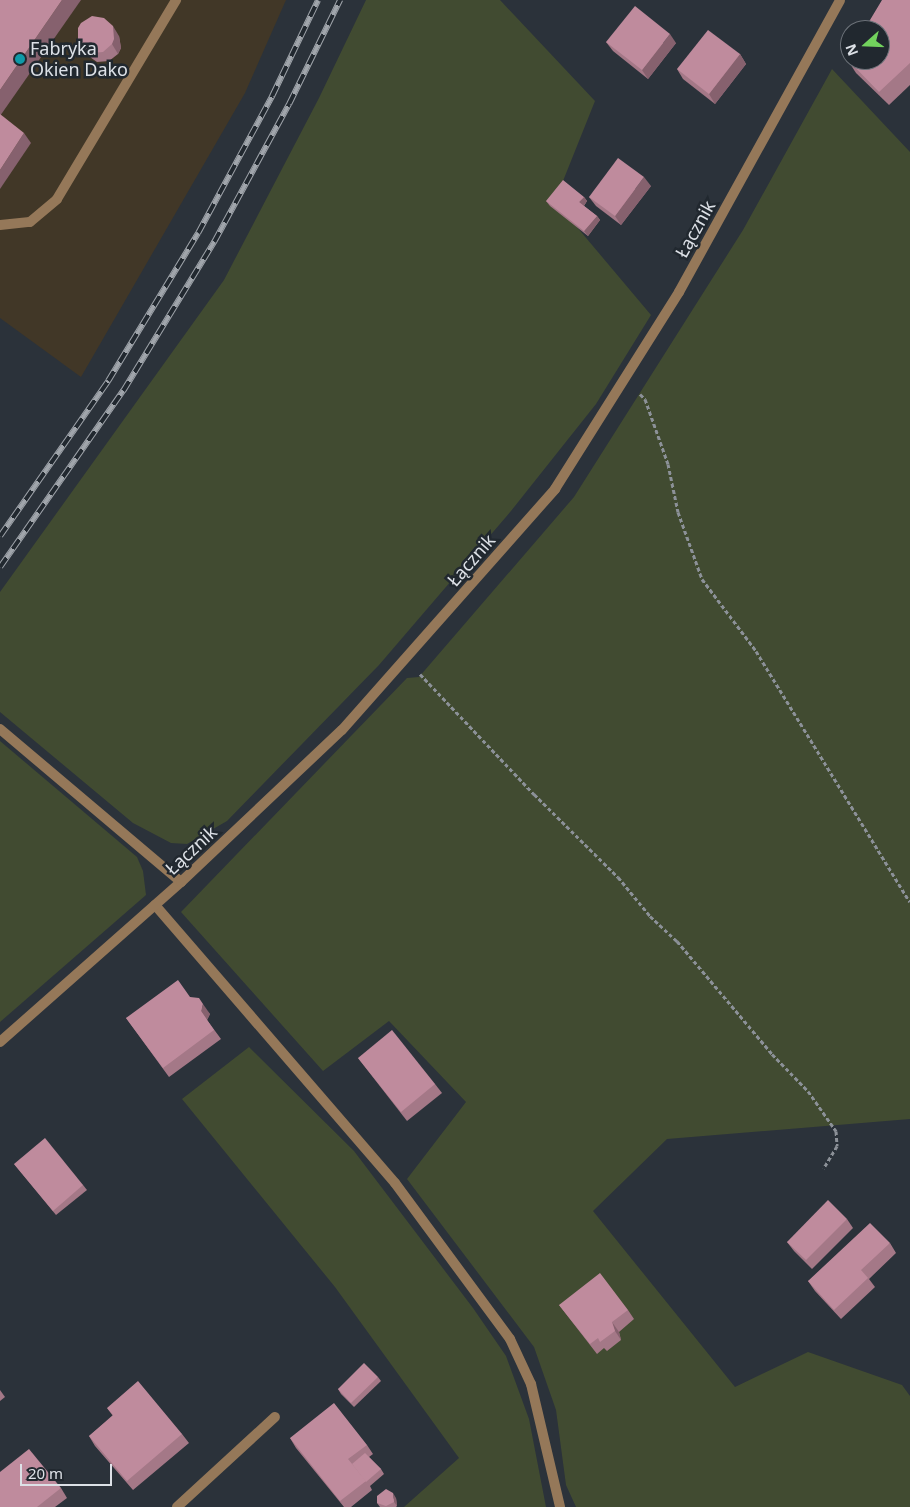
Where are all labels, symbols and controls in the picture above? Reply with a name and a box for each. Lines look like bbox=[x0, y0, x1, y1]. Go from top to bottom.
north arrow bbox=[840, 20, 890, 70]
place label: Fabryka Okien Dako bbox=[30, 38, 128, 80]
text: N bbox=[841, 41, 862, 59]
marker: Fabryka Okien Dako bbox=[14, 53, 26, 65]
street label: Łącznik bbox=[671, 197, 719, 261]
street label: Łącznik bbox=[443, 530, 499, 590]
street label: Łącznik bbox=[161, 821, 221, 879]
scale bar bbox=[22, 1454, 115, 1486]
text: 20 m bbox=[28, 1463, 63, 1483]

